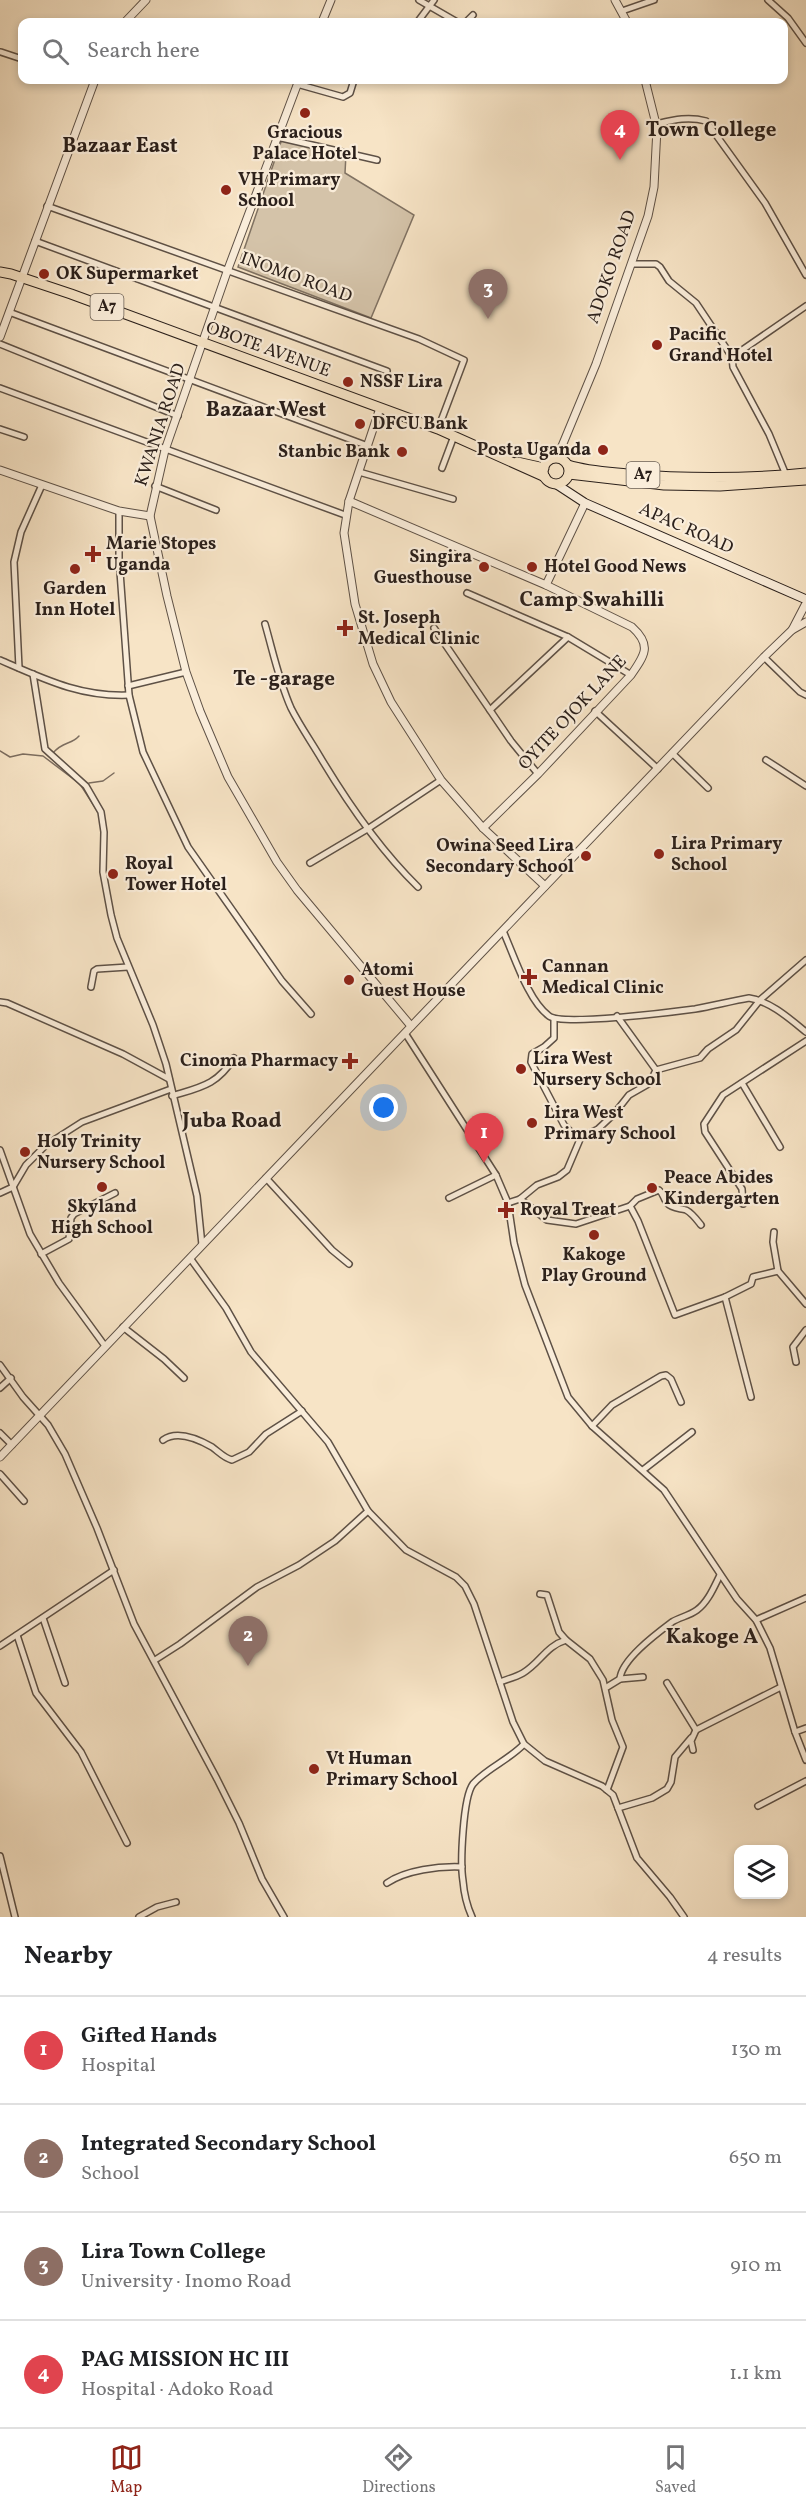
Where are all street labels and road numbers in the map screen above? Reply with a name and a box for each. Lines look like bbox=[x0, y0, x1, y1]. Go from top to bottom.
street label: ADOKO ROAD bbox=[581, 207, 643, 327]
street label: INOMO ROAD bbox=[237, 246, 355, 310]
road number: A7 bbox=[90, 294, 124, 320]
street label: OBOTE AVENUE bbox=[202, 316, 334, 384]
street label: KWANIA ROAD bbox=[129, 360, 193, 490]
road number: A7 bbox=[626, 462, 660, 488]
street label: APAC ROAD bbox=[635, 497, 737, 561]
street label: OYITE OJOK LANE bbox=[513, 650, 633, 776]

